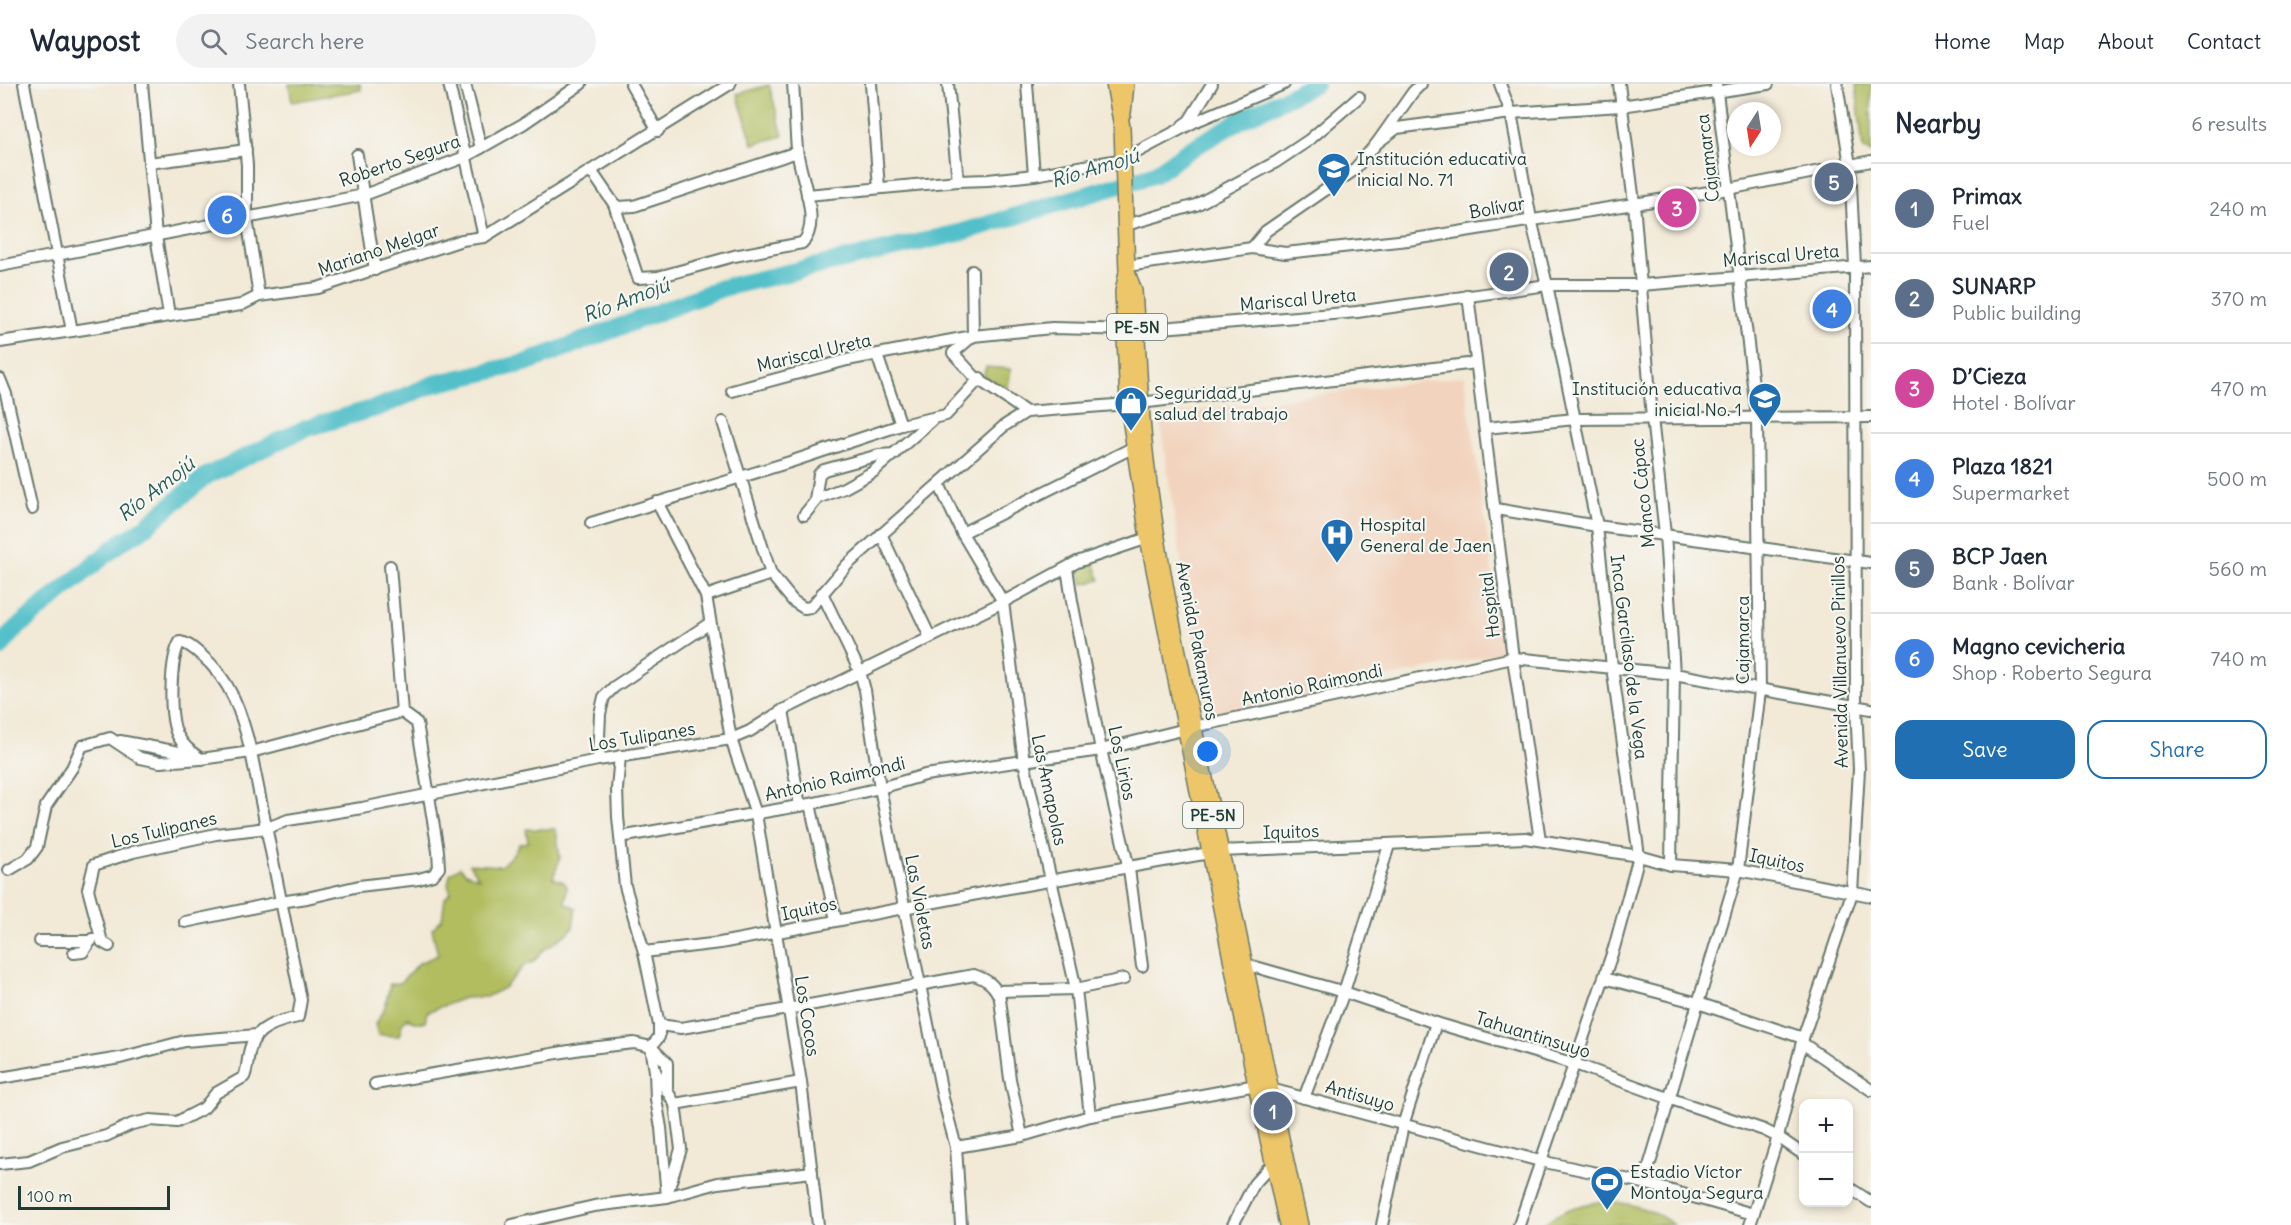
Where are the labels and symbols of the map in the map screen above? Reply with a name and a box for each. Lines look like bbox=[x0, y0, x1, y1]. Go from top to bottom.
north arrow bbox=[1727, 102, 1781, 156]
street label: Cajamarca bbox=[1691, 113, 1724, 204]
street label: Roberto Segura bbox=[336, 129, 463, 192]
water label: Río Amojú bbox=[1048, 142, 1143, 193]
place label: Institución educativa inicial No. 71 bbox=[1357, 147, 1527, 191]
school or university icon: Institución educativa inicial No. 71 bbox=[1316, 151, 1352, 198]
pin: 5 bbox=[1814, 160, 1854, 204]
pin: 3 bbox=[1658, 186, 1696, 230]
street label: Bolívar bbox=[1467, 191, 1527, 224]
pin: 6 bbox=[208, 192, 246, 238]
street label: Mariano Melgar bbox=[315, 218, 443, 281]
street label: Mariscal Ureta bbox=[1722, 239, 1840, 272]
pin: 2 bbox=[1490, 250, 1528, 294]
water label: Río Amojú bbox=[579, 271, 674, 328]
street label: Mariscal Ureta bbox=[1239, 283, 1357, 316]
pin: 4 bbox=[1812, 286, 1852, 332]
road number: PE-5N bbox=[1107, 314, 1167, 340]
street label: Mariscal Ureta bbox=[754, 328, 873, 377]
place label: Institución educativa inicial No. 1 bbox=[1572, 377, 1742, 421]
place label: Seguridad y salud del trabajo bbox=[1154, 381, 1288, 425]
school or university icon: Institución educativa inicial No. 1 bbox=[1747, 381, 1783, 428]
shop icon: Seguridad y salud del trabajo bbox=[1113, 385, 1149, 432]
street label: Manco Cápac bbox=[1625, 437, 1660, 549]
water label: Río Amojú bbox=[112, 450, 200, 526]
place label: Hospital General de Jaen bbox=[1360, 513, 1492, 557]
hospital icon: Hospital General de Jaen bbox=[1319, 517, 1355, 564]
street label: Inca Garcilaso de la Vega bbox=[1606, 553, 1653, 761]
street label: Avenida Villanuevo Pinillos bbox=[1826, 556, 1853, 768]
street label: Avenida Pakamuros bbox=[1171, 560, 1224, 722]
street label: Hospital bbox=[1474, 571, 1505, 639]
street label: Cajamarca bbox=[1731, 596, 1754, 684]
street label: Antonio Raimondi bbox=[1239, 658, 1384, 711]
street label: Los Tulipanes bbox=[587, 717, 697, 756]
street label: Los Lirios bbox=[1103, 723, 1142, 802]
street label: Las Amapolas bbox=[1027, 732, 1072, 848]
your location bbox=[1193, 737, 1222, 766]
street label: Antonio Raimondi bbox=[762, 751, 907, 806]
road number: PE-5N bbox=[1183, 802, 1243, 828]
street label: Los Tulipanes bbox=[109, 806, 219, 853]
street label: Iquitos bbox=[1262, 819, 1320, 844]
street label: Iquitos bbox=[1747, 843, 1807, 878]
street label: Las Violetas bbox=[900, 853, 941, 951]
street label: Iquitos bbox=[779, 891, 839, 926]
street label: Los Cocos bbox=[790, 974, 825, 1058]
street label: Tahuantinsuyo bbox=[1473, 1006, 1594, 1063]
street label: Antisuyo bbox=[1323, 1075, 1397, 1116]
pin: 1 bbox=[1254, 1088, 1292, 1134]
place label: Estadio Víctor Montoya Segura bbox=[1630, 1160, 1764, 1204]
sports icon: Estadio Víctor Montoya Segura bbox=[1589, 1164, 1625, 1211]
scale bar bbox=[18, 1183, 170, 1210]

